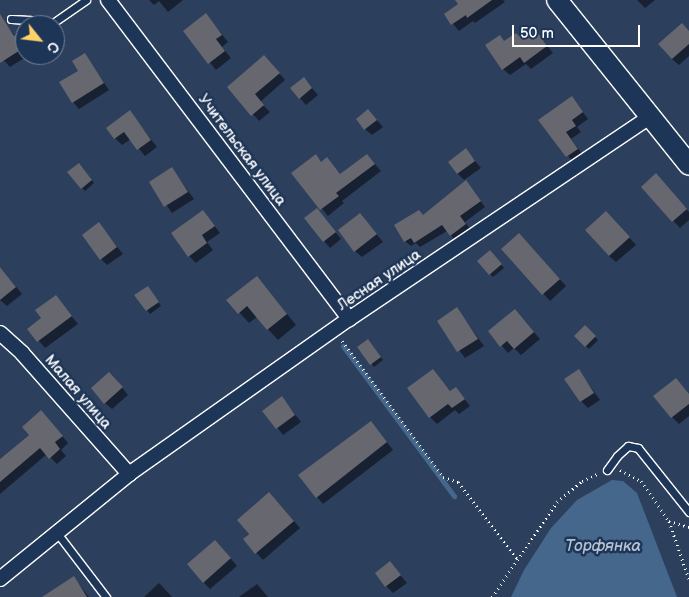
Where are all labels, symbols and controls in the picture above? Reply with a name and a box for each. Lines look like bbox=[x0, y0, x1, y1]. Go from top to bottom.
north arrow bbox=[15, 15, 65, 65]
scale bar bbox=[514, 15, 642, 47]
text: 50 m bbox=[520, 24, 554, 43]
text: С bbox=[43, 39, 62, 55]
street label: Учительская улица bbox=[194, 91, 290, 209]
street label: Лесная улица bbox=[334, 246, 424, 314]
street label: Малая улица bbox=[41, 351, 115, 433]
water label: Торфянка bbox=[565, 537, 641, 557]

